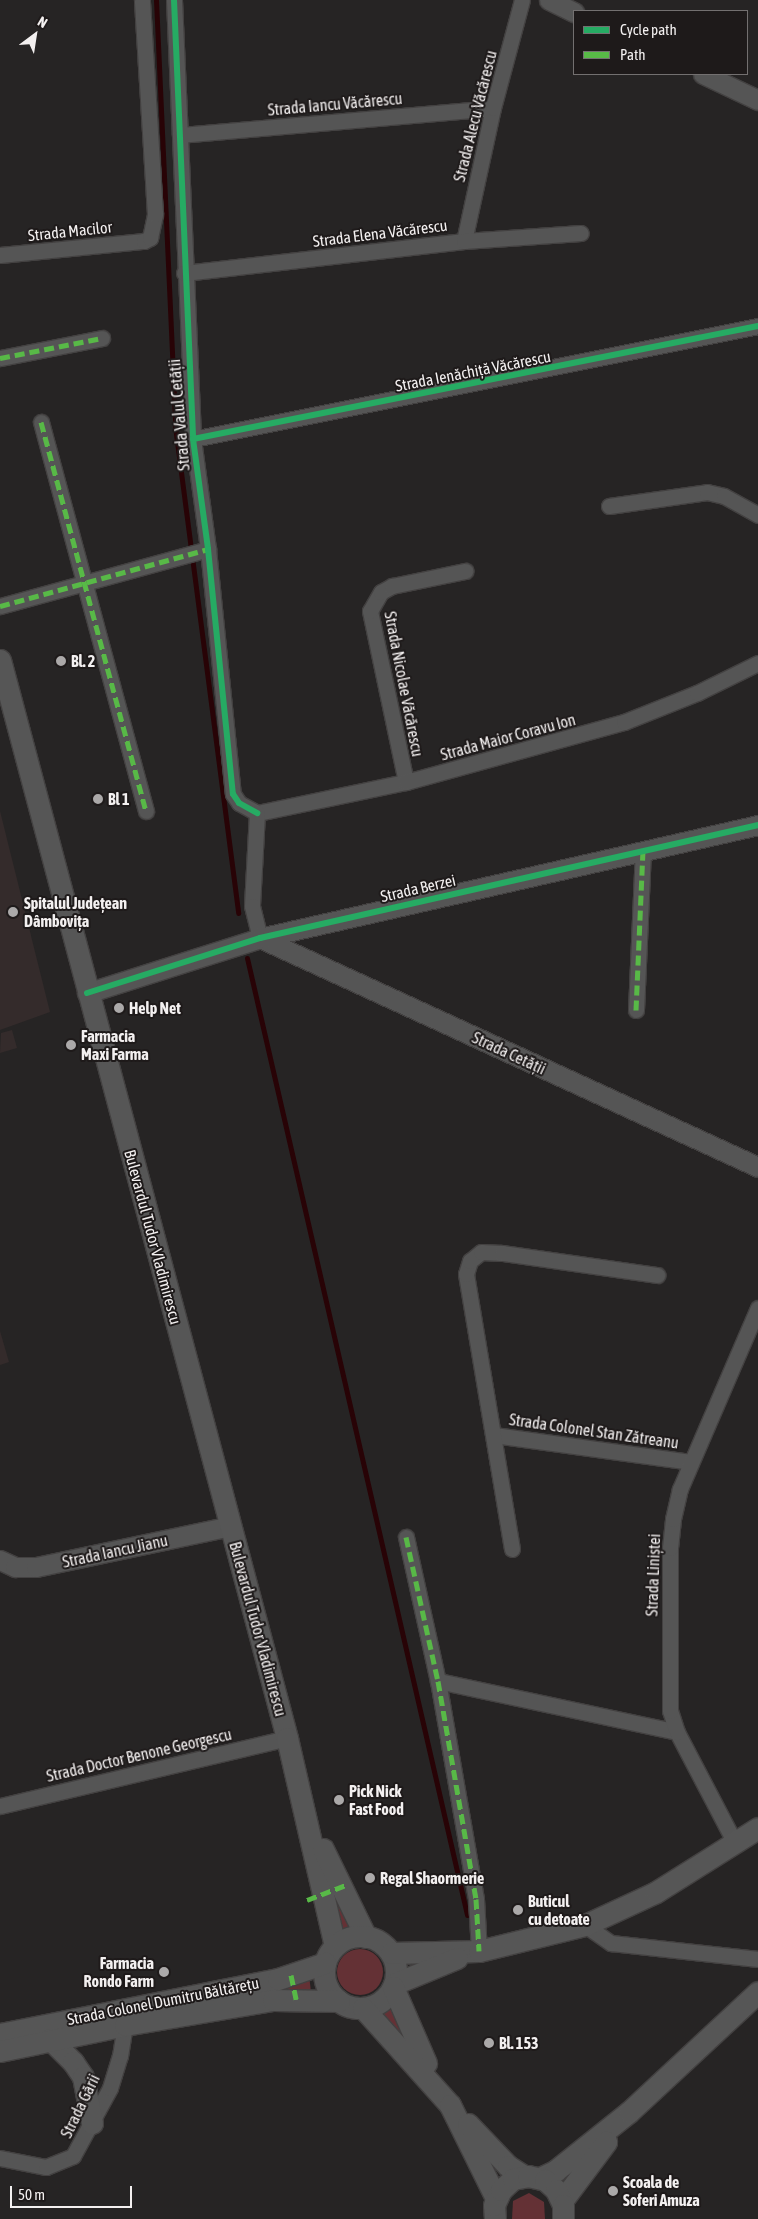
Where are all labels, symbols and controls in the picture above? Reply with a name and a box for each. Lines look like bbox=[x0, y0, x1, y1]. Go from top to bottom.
north arrow bbox=[10, 10, 60, 60]
legend bbox=[573, 10, 748, 75]
text: N bbox=[35, 13, 50, 31]
text: Cycle path bbox=[620, 21, 677, 38]
text: Path bbox=[620, 46, 646, 63]
street label: Strada Alecu Văcărescu bbox=[449, 48, 501, 184]
street label: Strada Iancu Văcărescu bbox=[267, 89, 403, 119]
street label: Strada Elena Văcărescu bbox=[312, 215, 448, 251]
street label: Strada Macilor bbox=[27, 217, 113, 245]
street label: Strada Ienăchiță Văcărescu bbox=[394, 347, 552, 395]
street label: Strada Valul Cetății bbox=[165, 358, 193, 472]
street label: Strada Nicolae Văcărescu bbox=[381, 610, 427, 758]
place label: Bl. 2 bbox=[71, 651, 95, 671]
marker: Bl. 2 bbox=[55, 655, 67, 667]
street label: Strada Maior Coravu Ion bbox=[438, 710, 578, 764]
place label: Bl 1 bbox=[108, 789, 130, 809]
marker: Bl 1 bbox=[92, 793, 104, 805]
street label: Strada Berzei bbox=[379, 870, 457, 906]
place label: Spitalul Județean Dâmbovița bbox=[24, 893, 127, 931]
marker: Spitalul Județean Dâmbovița bbox=[6, 905, 20, 919]
place label: Help Net bbox=[129, 998, 181, 1018]
marker: Help Net bbox=[113, 1002, 125, 1014]
place label: Farmacia Maxi Farma bbox=[81, 1026, 149, 1064]
street label: Strada Cetății bbox=[469, 1028, 549, 1078]
marker: Farmacia Maxi Farma bbox=[65, 1039, 77, 1051]
street label: Bulevardul Tudor Vladimirescu bbox=[120, 1148, 186, 1326]
street label: Strada Colonel Stan Zătreanu bbox=[508, 1410, 680, 1452]
street label: Strada Iancu Jianu bbox=[61, 1530, 169, 1572]
street label: Strada Liniștei bbox=[642, 1533, 664, 1617]
street label: Bulevardul Tudor Vladimirescu bbox=[225, 1540, 291, 1718]
street label: Strada Doctor Benone Georgescu bbox=[44, 1724, 234, 1786]
place label: Pick Nick Fast Food bbox=[349, 1781, 404, 1819]
marker: Pick Nick Fast Food bbox=[333, 1794, 345, 1806]
place label: Regal Shaormerie bbox=[380, 1868, 484, 1888]
marker: Regal Shaormerie bbox=[364, 1872, 376, 1884]
place label: Buticul cu detoate bbox=[528, 1891, 590, 1929]
marker: Buticul cu detoate bbox=[512, 1904, 524, 1916]
place label: Farmacia Rondo Farm bbox=[84, 1953, 154, 1991]
marker: Farmacia Rondo Farm bbox=[158, 1966, 170, 1978]
street label: Strada Colonel Dumitru Băltărețu bbox=[65, 1973, 261, 2029]
place label: Bl. 153 bbox=[499, 2033, 538, 2053]
marker: Bl. 153 bbox=[483, 2037, 495, 2049]
street label: Strada Gării bbox=[56, 2071, 104, 2141]
place label: Scoala de Soferi Amuza bbox=[623, 2172, 700, 2210]
scale bar bbox=[12, 2176, 135, 2208]
marker: Scoala de Soferi Amuza bbox=[607, 2185, 619, 2197]
text: 50 m bbox=[18, 2186, 45, 2203]

